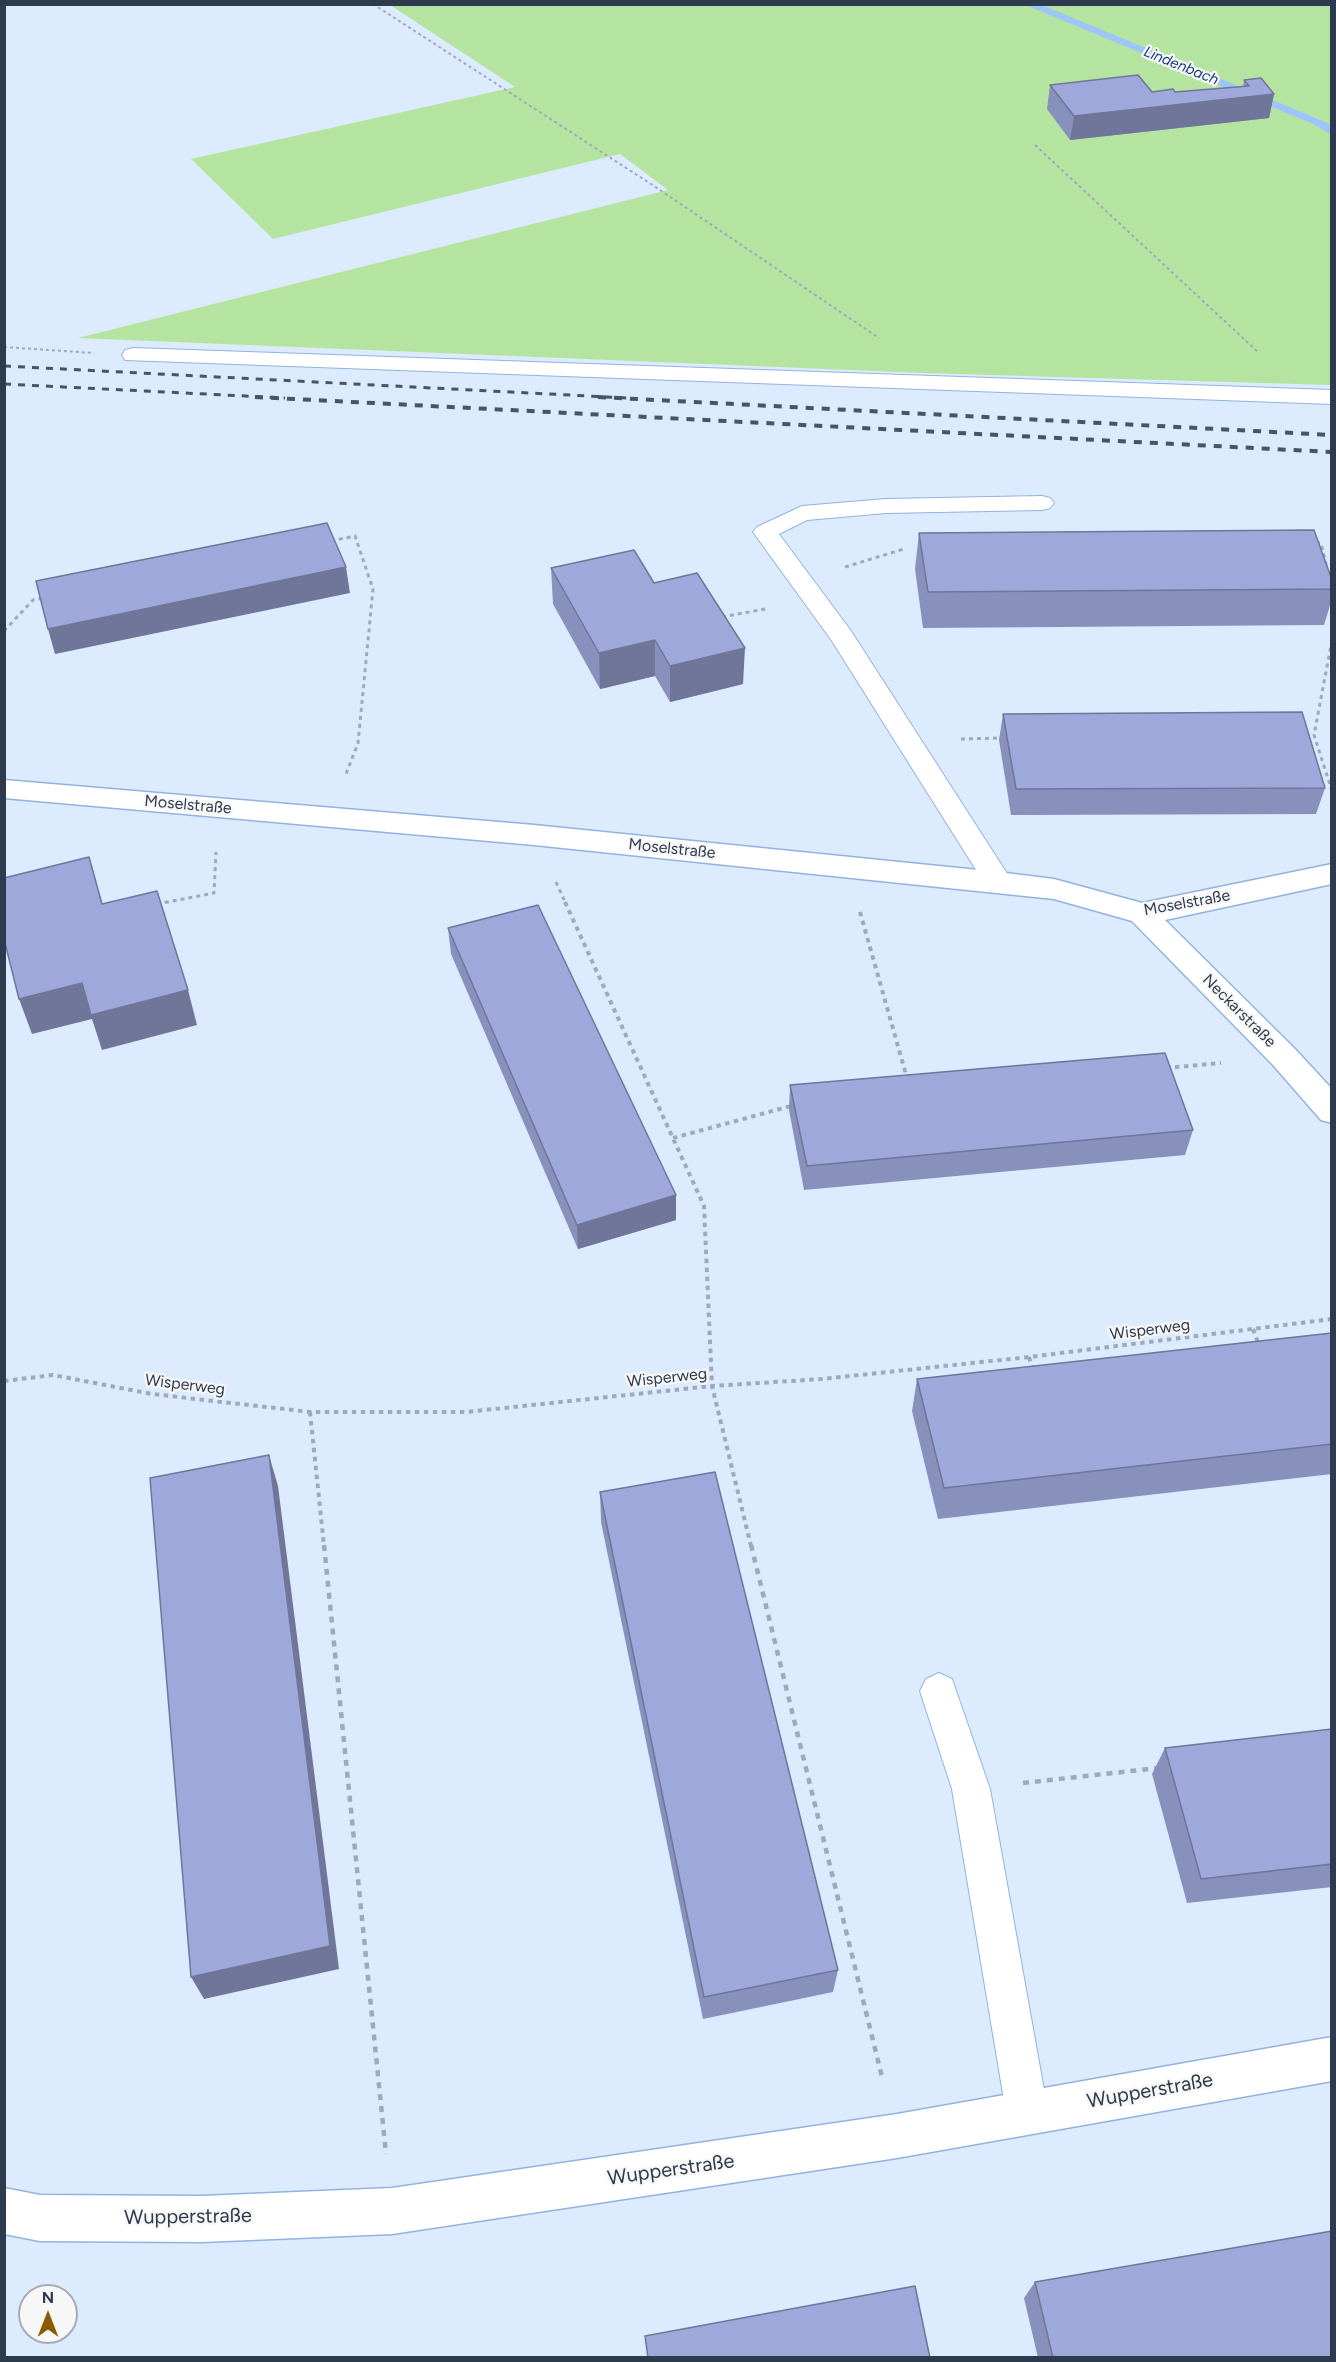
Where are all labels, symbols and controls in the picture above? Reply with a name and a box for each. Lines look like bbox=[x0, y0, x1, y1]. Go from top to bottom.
water label: Lindenbach bbox=[1141, 43, 1221, 89]
street label: Moselstraße bbox=[144, 792, 232, 818]
street label: Moselstraße bbox=[628, 835, 716, 863]
street label: Moselstraße bbox=[1142, 886, 1232, 920]
street label: Neckarstraße bbox=[1198, 970, 1280, 1052]
street label: Wisperweg bbox=[1109, 1316, 1191, 1344]
street label: Wisperweg bbox=[626, 1364, 708, 1392]
street label: Wisperweg bbox=[144, 1371, 226, 1399]
street label: Wupperstraße bbox=[1085, 2068, 1215, 2114]
street label: Wupperstraße bbox=[606, 2149, 736, 2191]
street label: Wupperstraße bbox=[124, 2204, 252, 2230]
north arrow bbox=[18, 2284, 78, 2344]
text: N bbox=[42, 2288, 54, 2307]

